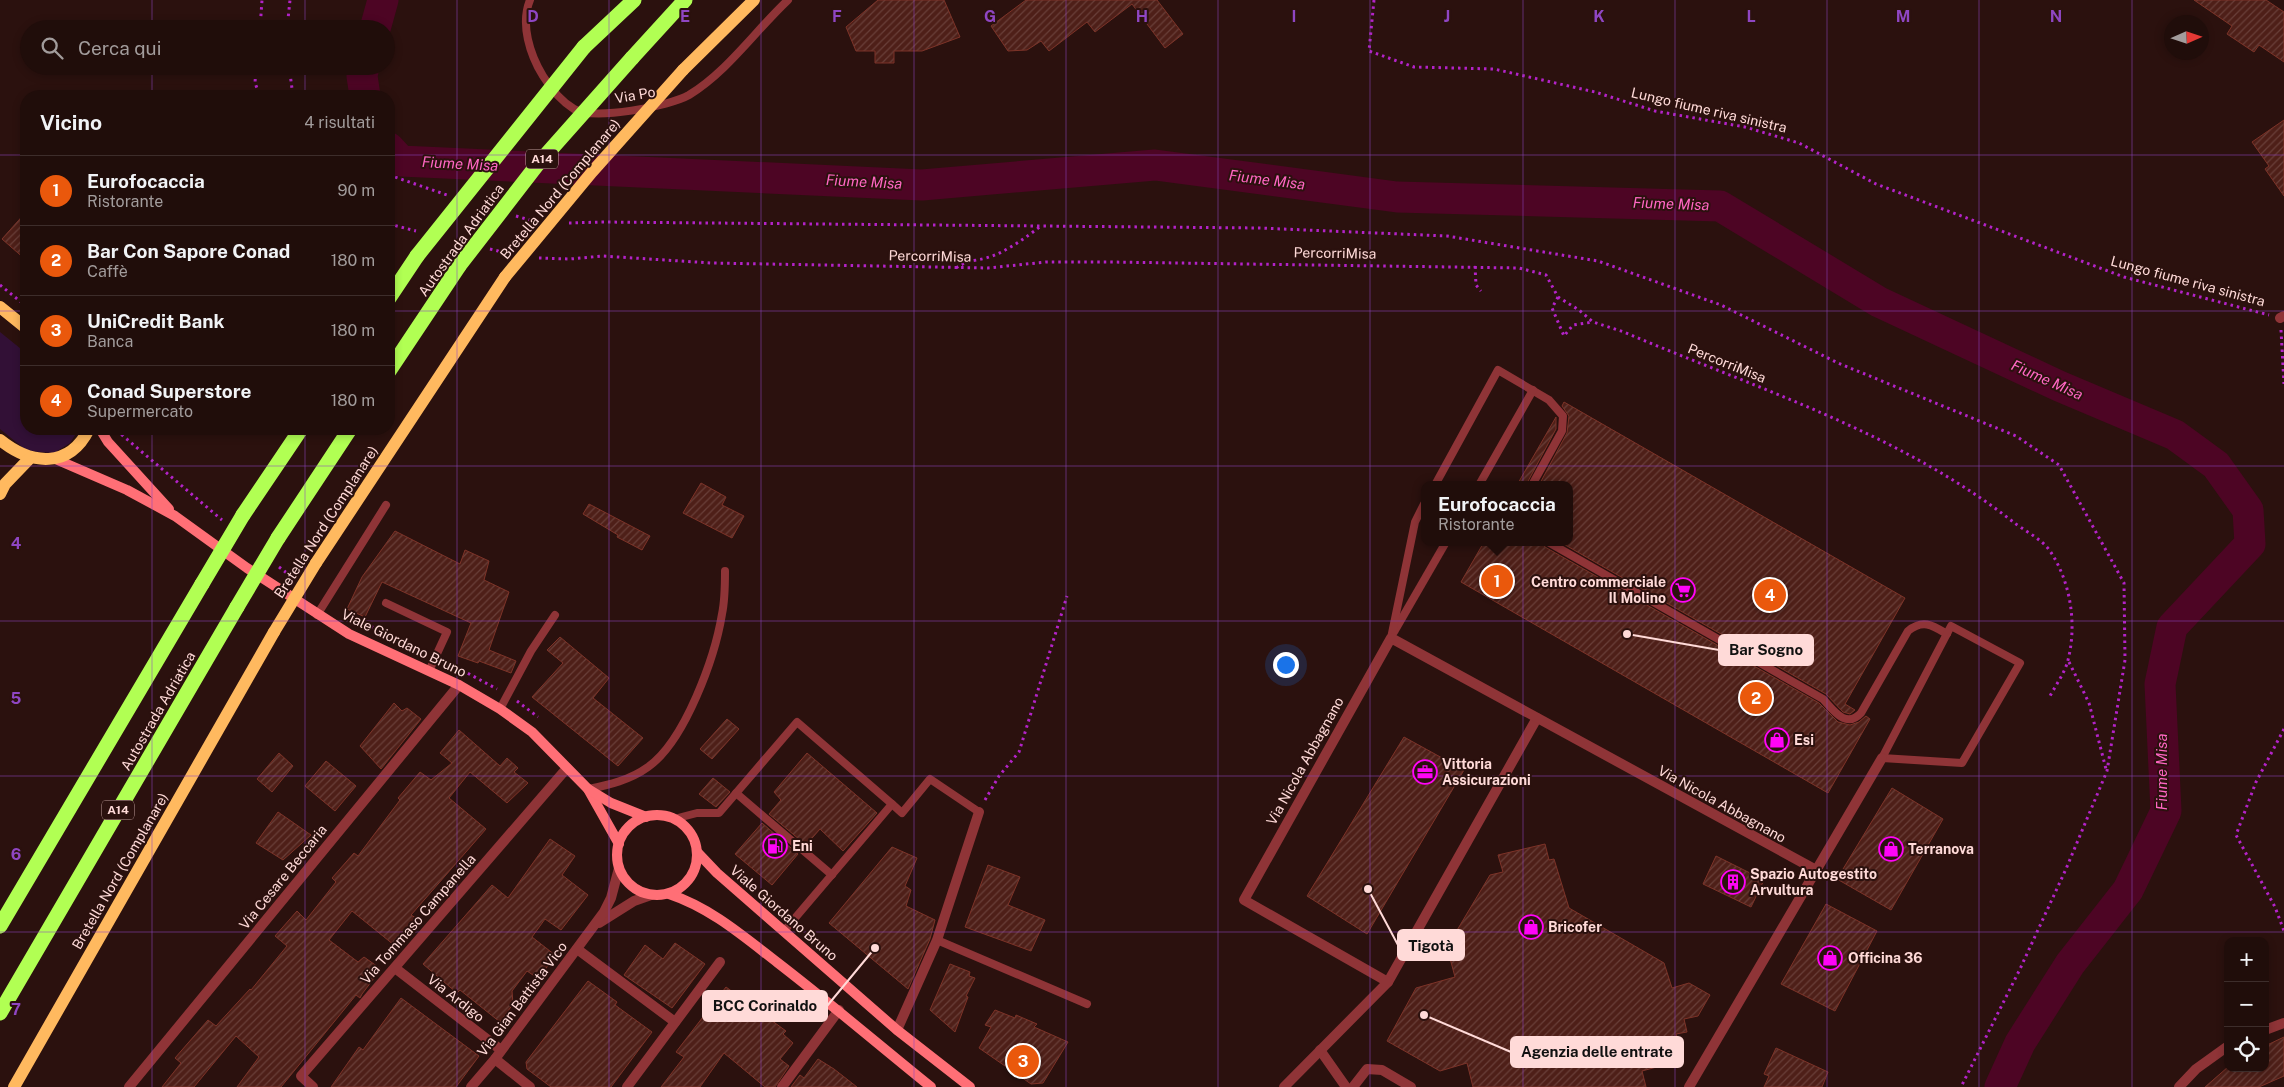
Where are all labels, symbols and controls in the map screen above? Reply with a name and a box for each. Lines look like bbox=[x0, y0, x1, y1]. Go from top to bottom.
text: D bbox=[527, 7, 539, 26]
text: E bbox=[680, 7, 690, 26]
text: F bbox=[832, 7, 842, 26]
text: G bbox=[984, 7, 996, 26]
text: H bbox=[1136, 7, 1148, 26]
text: I bbox=[1292, 7, 1296, 26]
text: J bbox=[1444, 7, 1450, 26]
text: K bbox=[1593, 7, 1605, 26]
text: L bbox=[1746, 7, 1756, 26]
text: M bbox=[1896, 7, 1910, 26]
text: N bbox=[2050, 7, 2062, 26]
north arrow bbox=[2164, 15, 2209, 60]
search box bbox=[20, 20, 395, 75]
icon: search bbox=[38, 34, 66, 62]
text: Cerca qui bbox=[78, 37, 161, 59]
street label: Via Po bbox=[614, 84, 657, 106]
street label: Lungo fiume riva sinistra bbox=[1630, 84, 1788, 136]
text: Vicino bbox=[40, 110, 102, 135]
text: 4 risultati bbox=[304, 113, 375, 132]
street label: Bretella Nord (Complanare) bbox=[497, 116, 623, 262]
road number: A14 bbox=[526, 150, 558, 168]
water label: Fiume Misa bbox=[421, 153, 499, 174]
water label: Fiume Misa bbox=[1228, 166, 1306, 193]
text: Eurofocaccia bbox=[87, 170, 205, 192]
water label: Fiume Misa bbox=[825, 171, 903, 192]
text: 1 bbox=[53, 181, 59, 200]
text: 90 m bbox=[338, 181, 375, 200]
street label: Autostrada Adriatica bbox=[415, 181, 507, 299]
text: Ristorante bbox=[87, 192, 163, 211]
water label: Fiume Misa bbox=[1632, 194, 1710, 213]
text: Bar Con Sapore Conad bbox=[87, 240, 290, 262]
street label: PercorriMisa bbox=[1294, 244, 1376, 262]
street label: PercorriMisa bbox=[889, 247, 971, 265]
text: 2 bbox=[51, 251, 61, 270]
text: 180 m bbox=[331, 251, 375, 270]
street label: Lungo fiume riva sinistra bbox=[2109, 253, 2267, 309]
text: Caffè bbox=[87, 262, 128, 281]
text: UniCredit Bank bbox=[87, 310, 224, 332]
text: 3 bbox=[51, 321, 61, 340]
text: 180 m bbox=[331, 321, 375, 340]
text: Banca bbox=[87, 332, 133, 351]
street label: PercorriMisa bbox=[1686, 340, 1768, 386]
water label: Fiume Misa bbox=[2009, 356, 2086, 403]
text: Conad Superstore bbox=[87, 380, 251, 402]
text: 4 bbox=[51, 391, 61, 410]
text: 180 m bbox=[331, 391, 375, 410]
text: Supermercato bbox=[87, 402, 193, 421]
street label: Bretella Nord (Complanare) bbox=[271, 443, 381, 601]
popup bbox=[1421, 481, 1573, 546]
text: Eurofocaccia bbox=[1438, 493, 1556, 515]
text: Ristorante bbox=[1438, 515, 1515, 534]
text: 4 bbox=[11, 534, 22, 553]
pin: 1 bbox=[1481, 562, 1513, 600]
place label: Centro commerciale Il Molino bbox=[1531, 574, 1666, 606]
pin: 4 bbox=[1754, 576, 1786, 614]
supermarket icon: Centro commerciale Il Molino bbox=[1670, 577, 1696, 603]
street label: Viale Giordano Bruno bbox=[339, 606, 469, 680]
callout: Bar Sogno bbox=[1719, 635, 1813, 665]
text: Bar Sogno bbox=[1729, 641, 1803, 658]
street label: Autostrada Adriatica bbox=[117, 649, 199, 773]
your location bbox=[1273, 652, 1299, 678]
pin: 2 bbox=[1740, 679, 1772, 717]
text: 5 bbox=[11, 689, 22, 708]
street label: Via Nicola Abbagnano bbox=[1263, 694, 1347, 828]
shop icon: Esi bbox=[1764, 727, 1790, 753]
place label: Esi bbox=[1794, 732, 1814, 748]
water label: Fiume Misa bbox=[2153, 734, 2170, 810]
place label: Vittoria Assicurazioni bbox=[1442, 756, 1531, 788]
office icon: Vittoria Assicurazioni bbox=[1412, 759, 1438, 785]
street label: Via Nicola Abbagnano bbox=[1655, 762, 1789, 846]
street label: Bretella Nord (Complanare) bbox=[69, 790, 171, 952]
road number: A14 bbox=[102, 800, 134, 820]
street label: Via Cesare Beccaria bbox=[236, 822, 330, 932]
fuel station icon: Eni bbox=[762, 833, 788, 859]
shop icon: Terranova bbox=[1878, 836, 1904, 862]
place label: Eni bbox=[792, 838, 813, 854]
place label: Terranova bbox=[1908, 841, 1974, 857]
text: 6 bbox=[11, 845, 21, 864]
street label: Via Tommaso Campanella bbox=[357, 851, 479, 987]
street label: Viale Giordano Bruno bbox=[727, 862, 841, 964]
place label: Spazio Autogestito Arvultura bbox=[1750, 866, 1877, 898]
building icon: Spazio Autogestito Arvultura bbox=[1720, 869, 1746, 895]
shop icon: Bricofer bbox=[1518, 914, 1544, 940]
place label: Bricofer bbox=[1548, 919, 1602, 935]
callout: Tigotà bbox=[1398, 930, 1464, 960]
text: Tigotà bbox=[1408, 937, 1454, 954]
map controls bbox=[2224, 937, 2269, 1072]
button: + bbox=[2224, 937, 2269, 982]
street label: Via Gian Battista Vico bbox=[474, 939, 570, 1059]
shop icon: Officina 36 bbox=[1817, 945, 1843, 971]
place label: Officina 36 bbox=[1848, 950, 1923, 966]
street label: Via Ardigo bbox=[424, 971, 488, 1025]
button: − bbox=[2224, 982, 2269, 1027]
callout: BCC Corinaldo bbox=[703, 991, 827, 1021]
text: BCC Corinaldo bbox=[713, 997, 818, 1014]
text: 7 bbox=[11, 1000, 21, 1019]
button: locate bbox=[2224, 1027, 2269, 1072]
callout: Agenzia delle entrate bbox=[1511, 1037, 1683, 1067]
pin: 3 bbox=[1007, 1042, 1039, 1080]
text: Agenzia delle entrate bbox=[1521, 1043, 1673, 1060]

